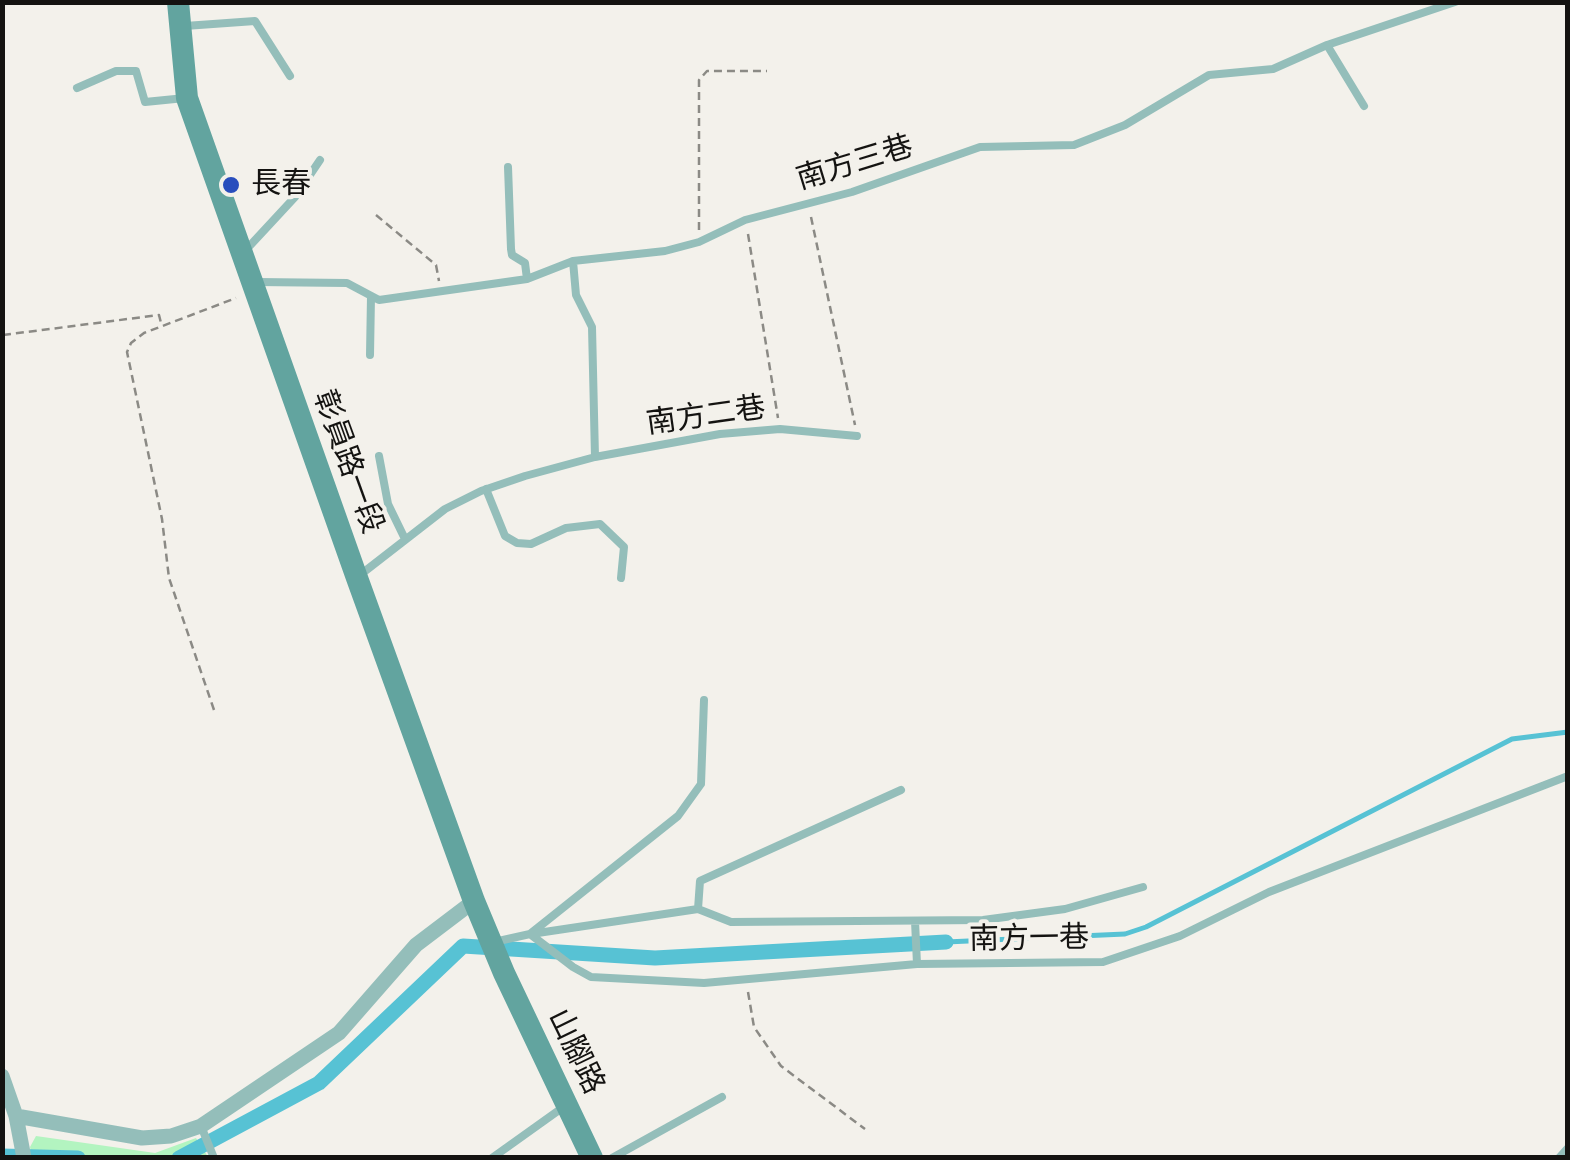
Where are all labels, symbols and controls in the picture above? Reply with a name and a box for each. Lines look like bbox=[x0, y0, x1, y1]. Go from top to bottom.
street label: 南方三巷 bbox=[792, 129, 918, 199]
place label: 長春 bbox=[251, 167, 311, 203]
marker: 長春 bbox=[220, 174, 242, 196]
street label: 彰員路一段 bbox=[304, 385, 390, 539]
street label: 南方二巷 bbox=[644, 391, 768, 443]
street label: 南方一巷 bbox=[969, 921, 1089, 959]
street label: 山腳路 bbox=[539, 1004, 611, 1100]

